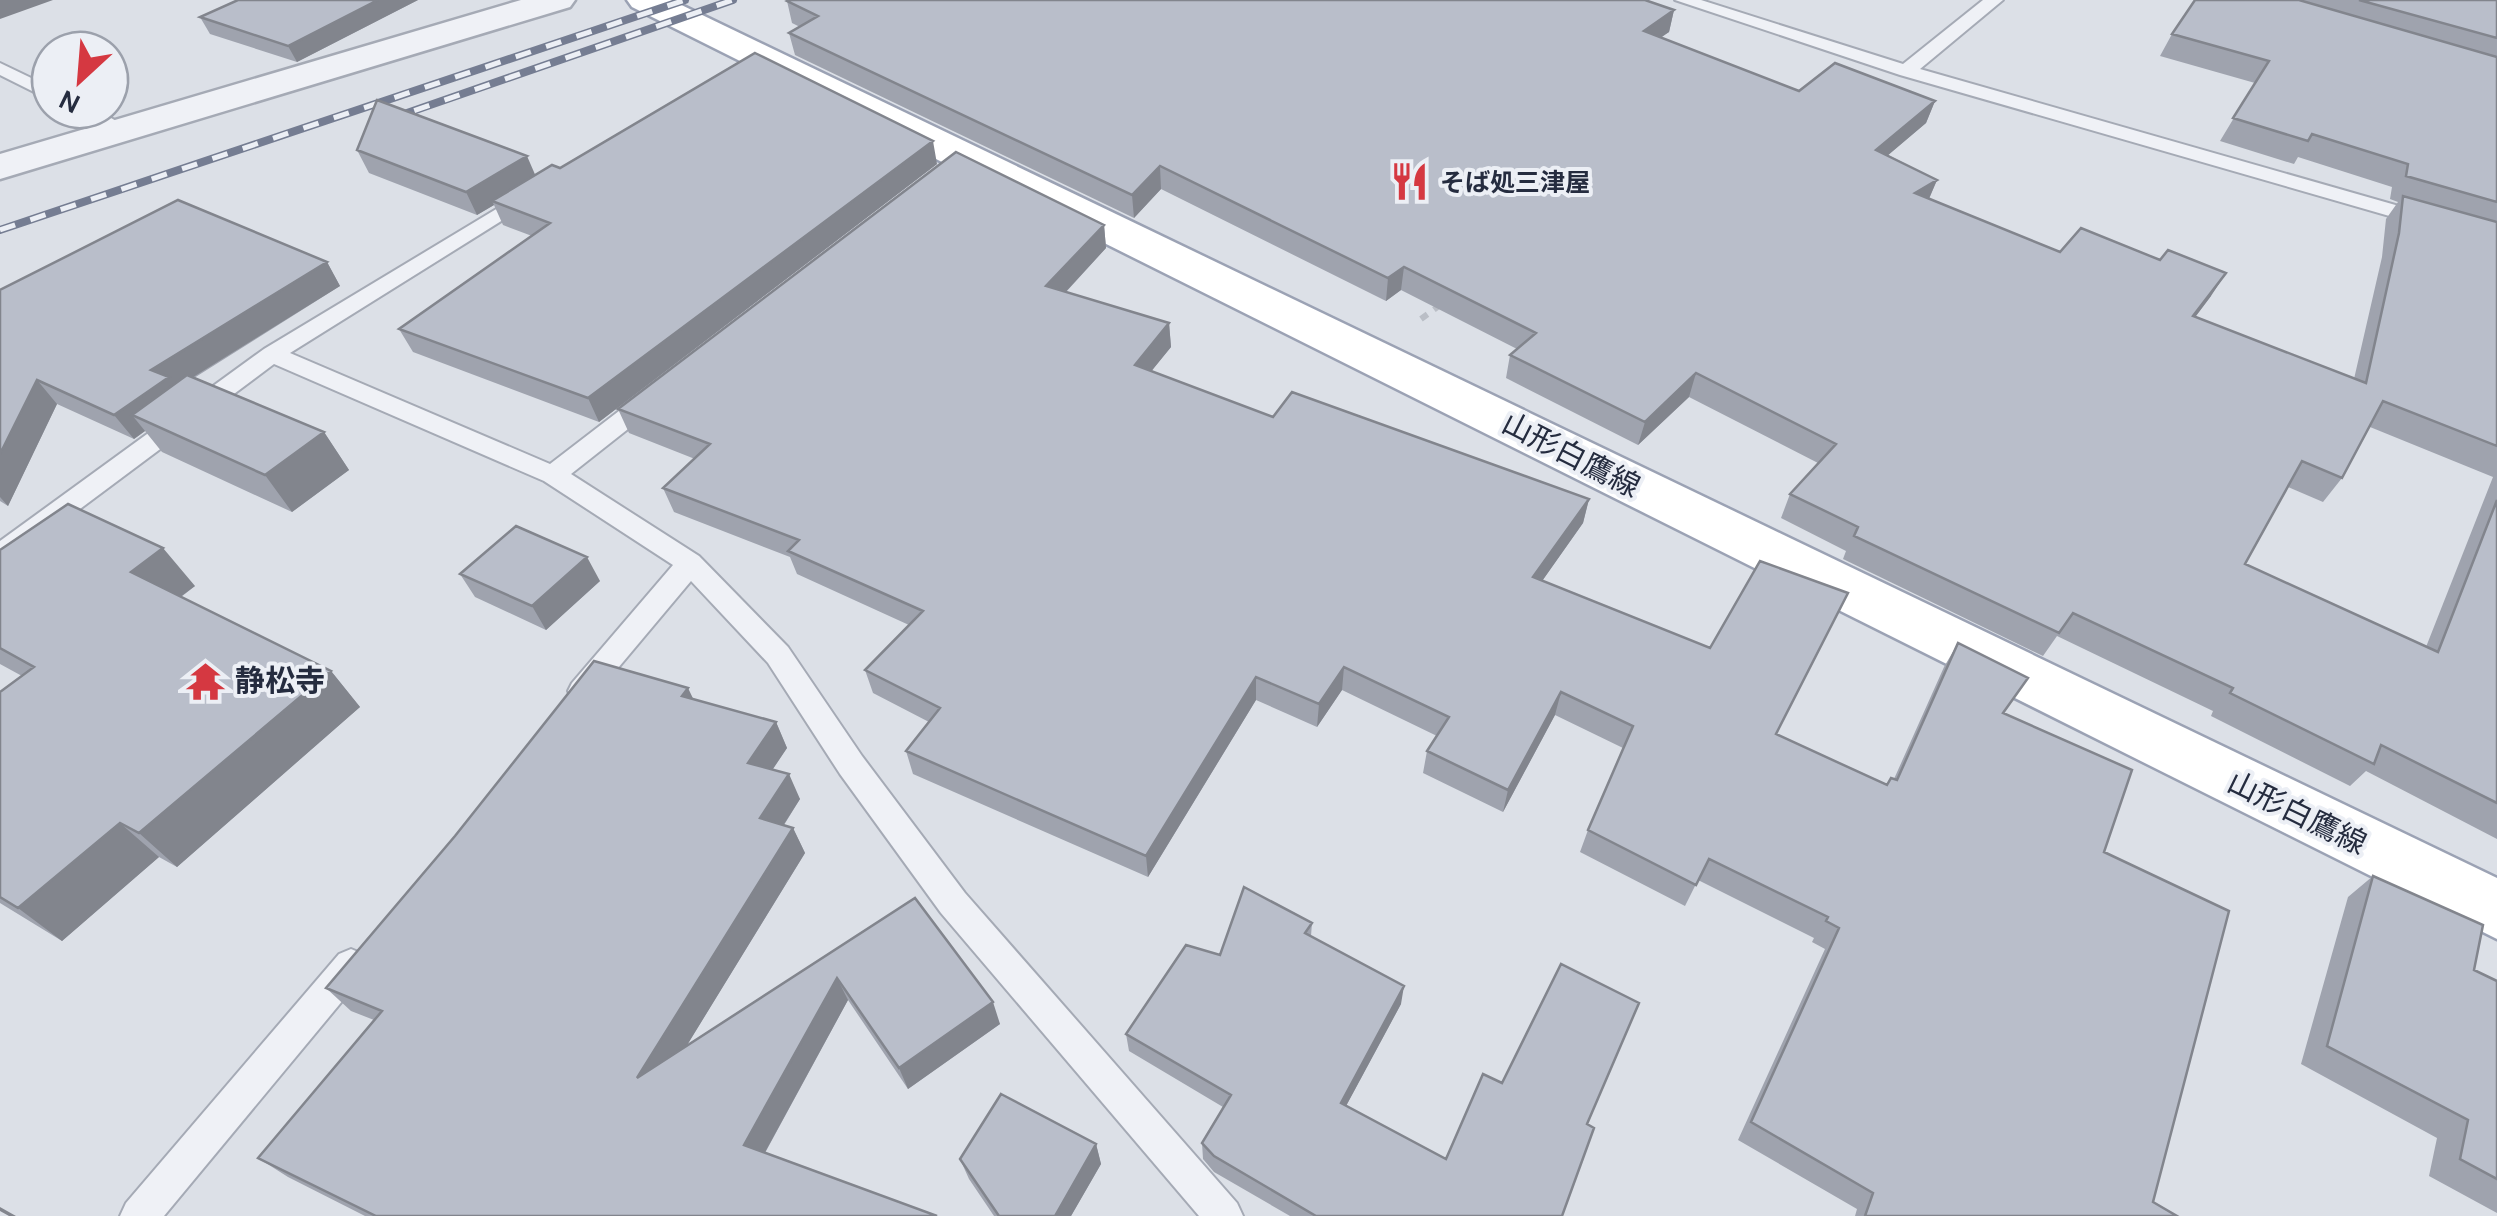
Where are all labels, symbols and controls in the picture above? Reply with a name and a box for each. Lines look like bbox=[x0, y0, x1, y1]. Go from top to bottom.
north arrow bbox=[30, 30, 130, 130]
text: N bbox=[53, 83, 86, 121]
restaurant icon: そば処三津屋 bbox=[1389, 161, 1431, 203]
place label: そば処三津屋 bbox=[1440, 168, 1590, 197]
street label: 山形白鷹線 bbox=[1496, 405, 1646, 505]
temple icon: 静松寺 bbox=[184, 660, 226, 702]
place label: 静松寺 bbox=[235, 663, 325, 699]
street label: 山形白鷹線 bbox=[2222, 764, 2372, 862]

